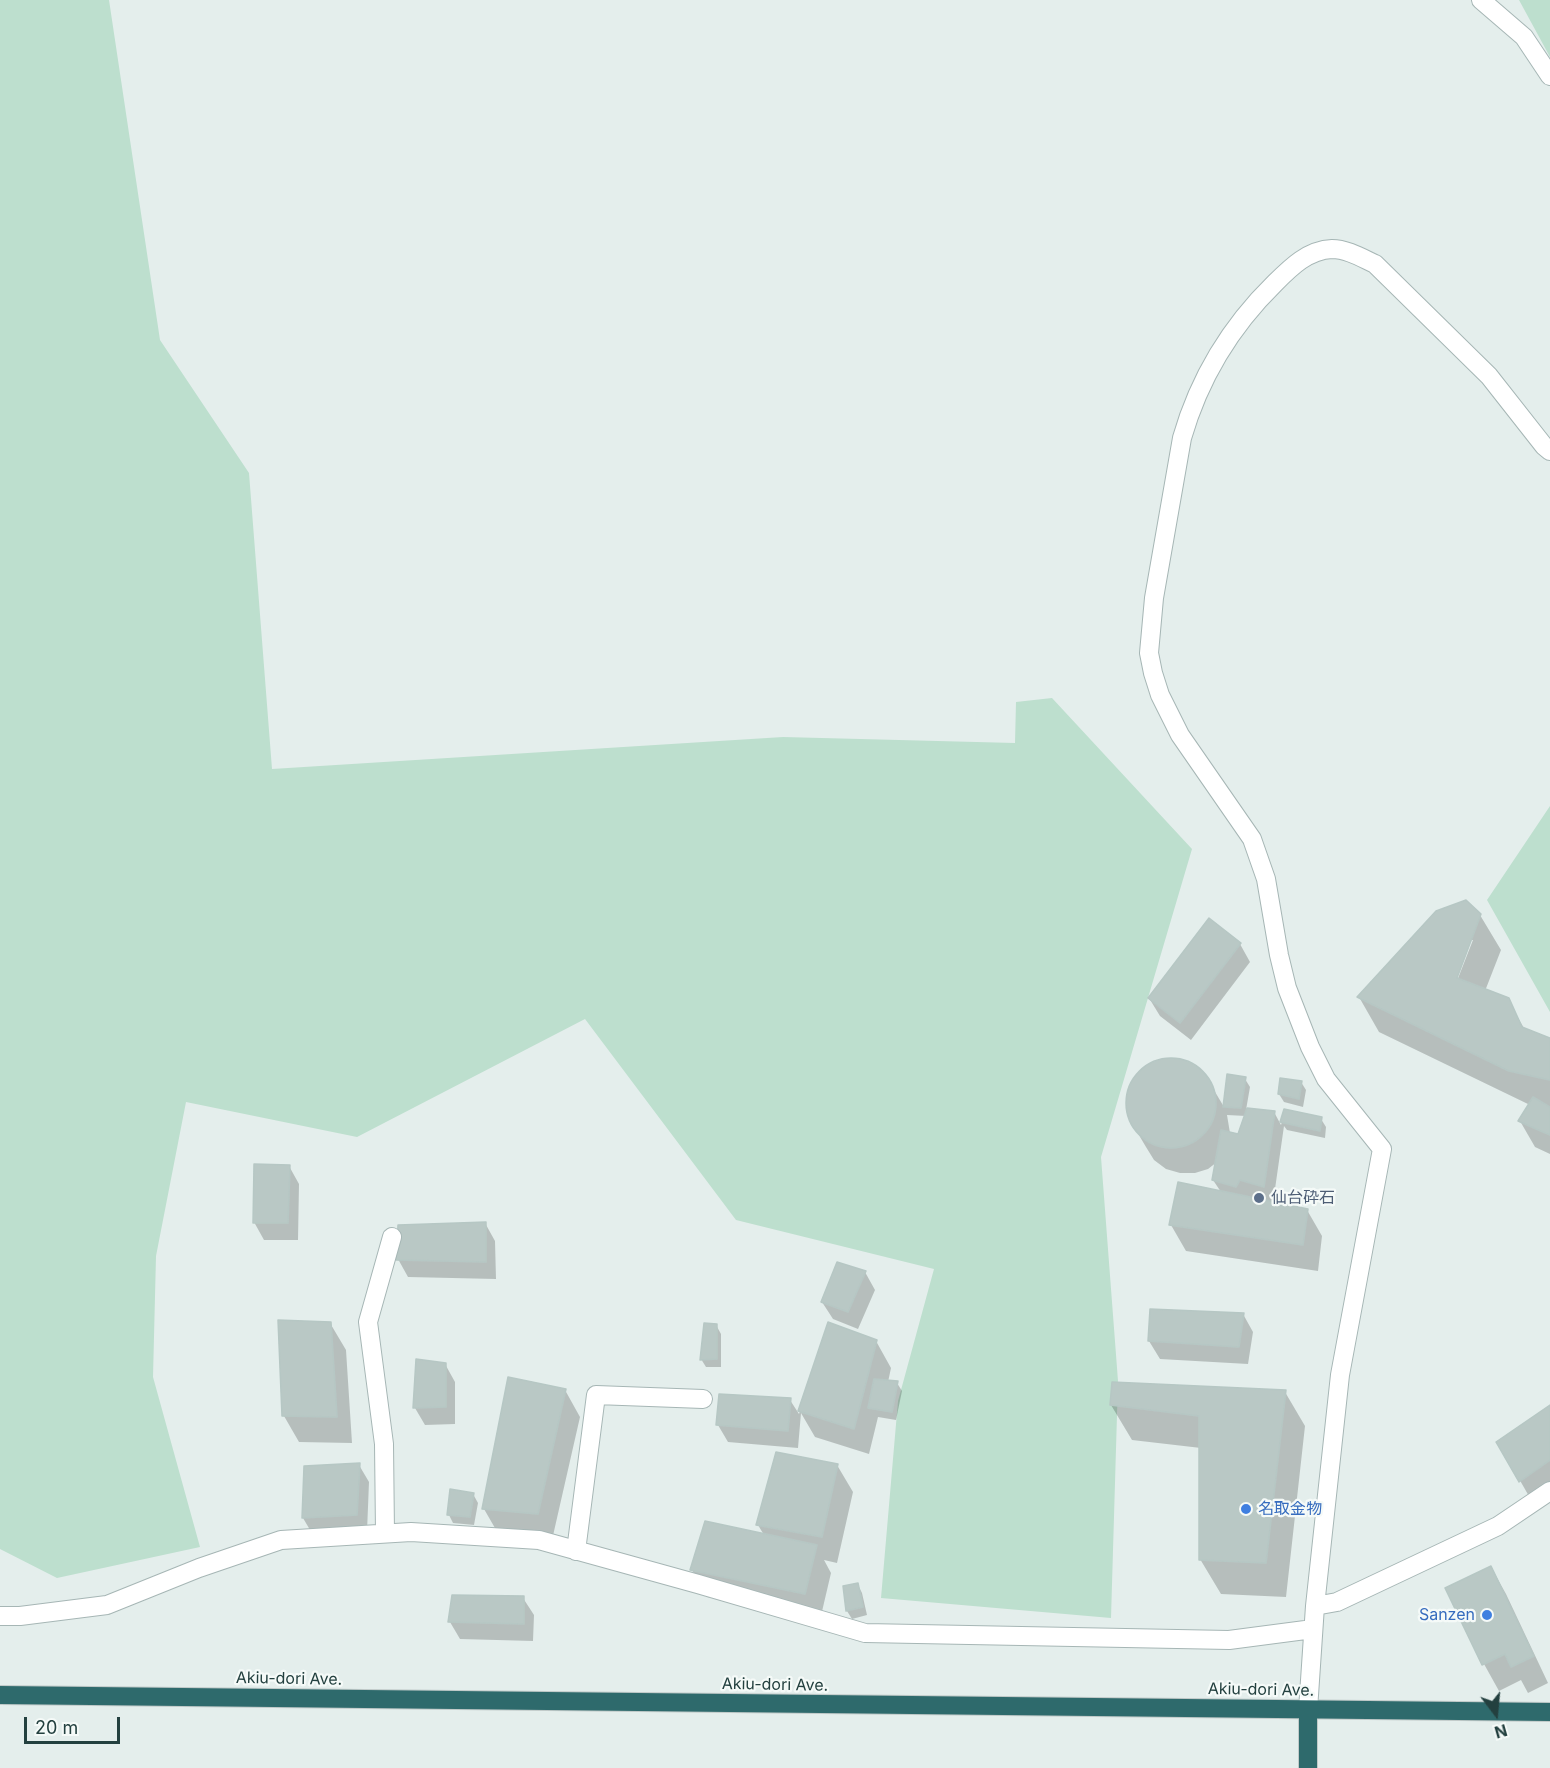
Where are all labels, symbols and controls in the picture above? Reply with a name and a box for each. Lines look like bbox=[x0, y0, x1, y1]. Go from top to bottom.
place label: 仙台砕石 bbox=[1271, 1188, 1335, 1208]
marker: 仙台砕石 bbox=[1252, 1191, 1266, 1205]
place label: 名取金物 bbox=[1258, 1499, 1322, 1519]
marker: 名取金物 bbox=[1239, 1502, 1253, 1516]
place label: Sanzen bbox=[1419, 1605, 1475, 1625]
marker: Sanzen bbox=[1480, 1608, 1494, 1622]
street label: Akiu-dori Ave. bbox=[236, 1668, 342, 1690]
street label: Akiu-dori Ave. bbox=[722, 1674, 828, 1696]
street label: Akiu-dori Ave. bbox=[1208, 1679, 1314, 1701]
north arrow bbox=[1466, 1684, 1526, 1744]
scale bar bbox=[27, 1705, 123, 1743]
text: 20 m bbox=[35, 1717, 78, 1738]
text: N bbox=[1492, 1720, 1510, 1743]

